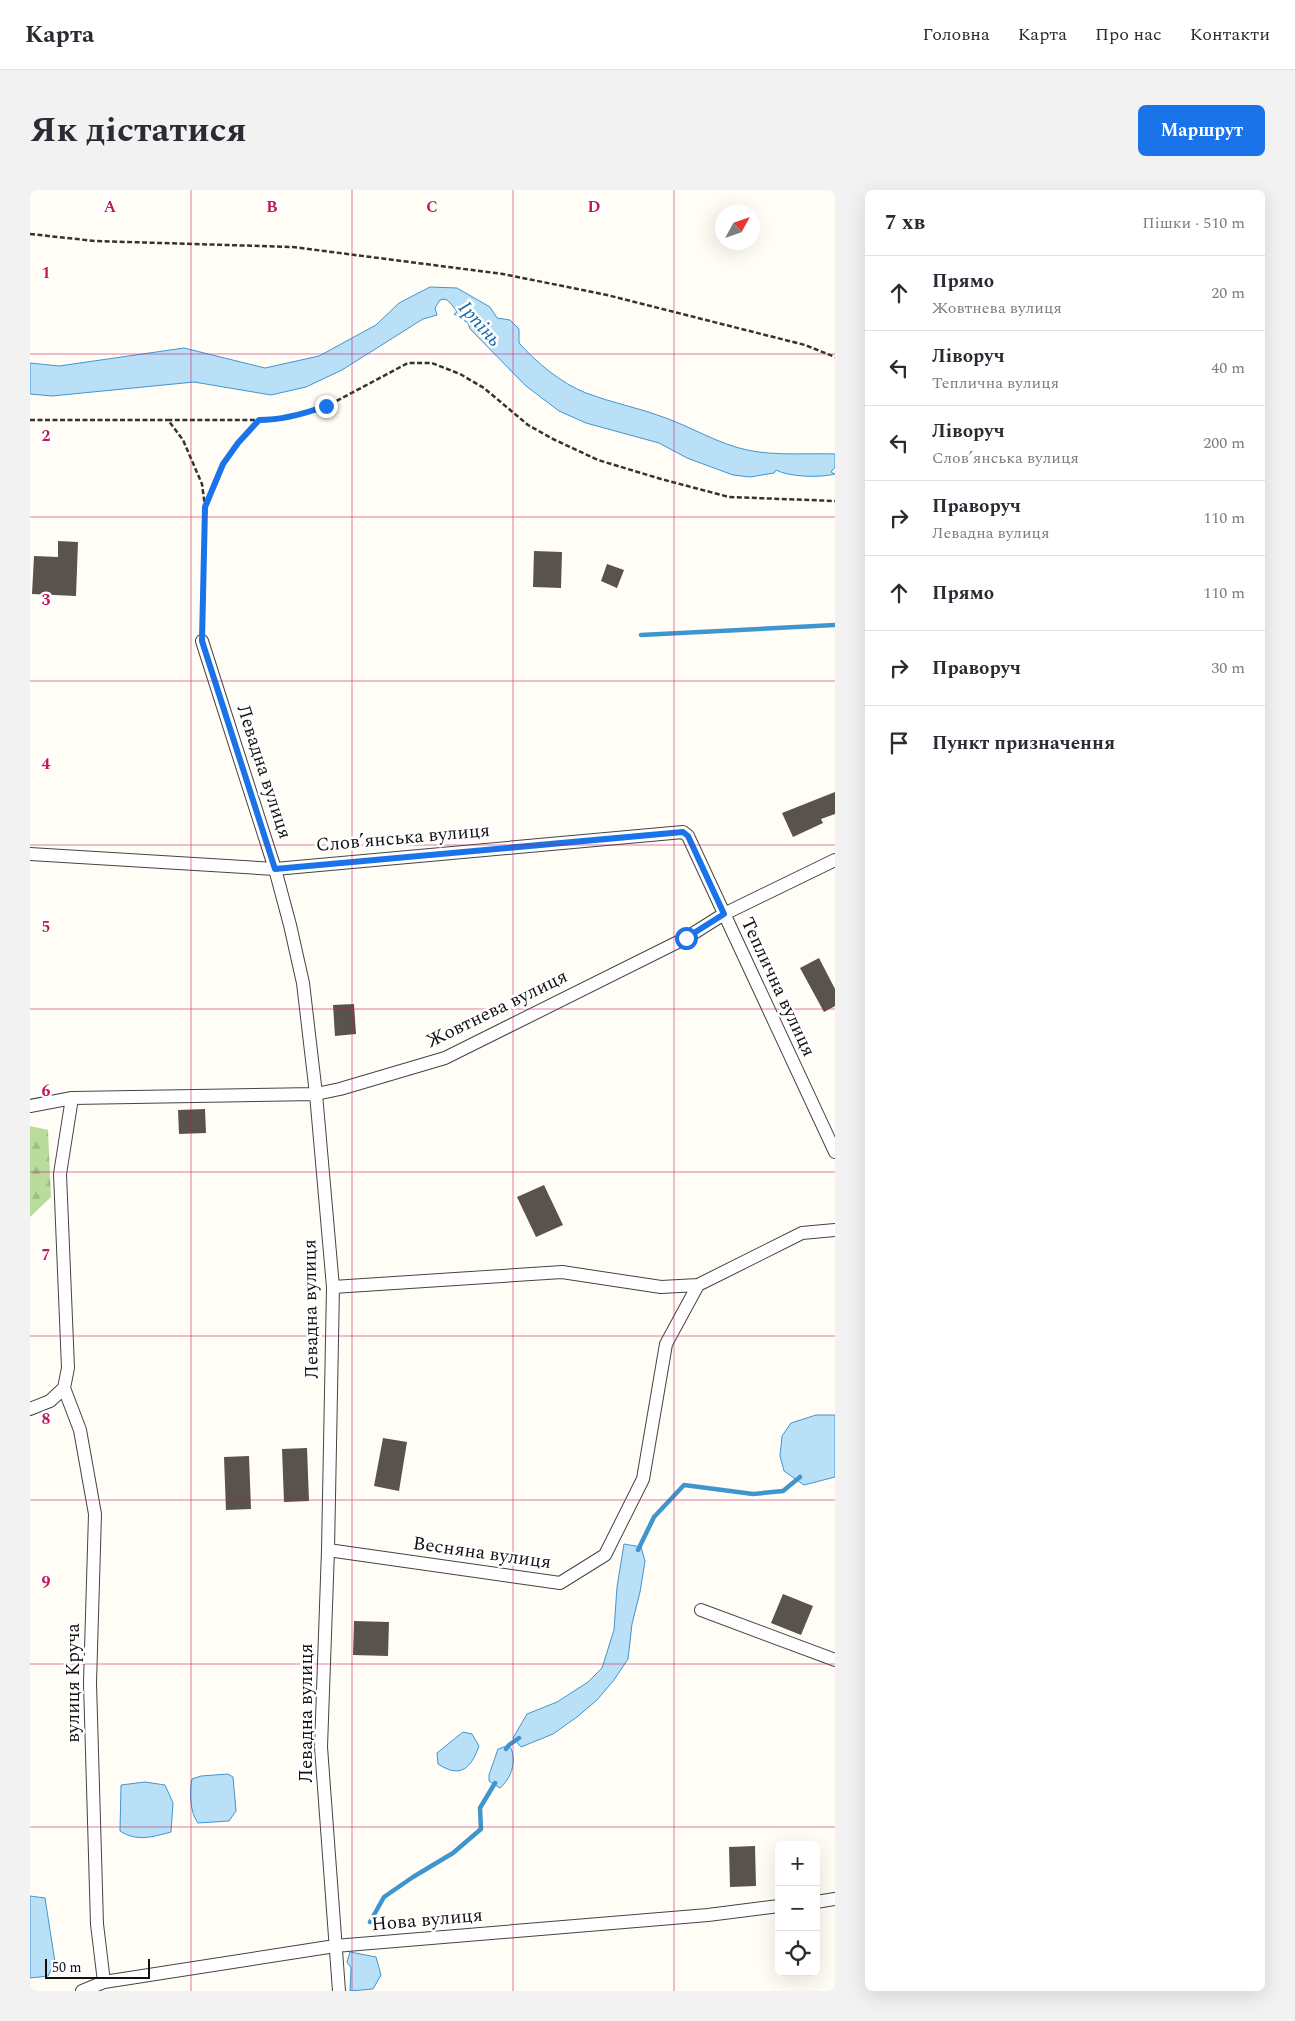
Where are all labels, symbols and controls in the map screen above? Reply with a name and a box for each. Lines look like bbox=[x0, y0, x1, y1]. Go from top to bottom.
text: Карта bbox=[25, 17, 94, 53]
text: Головна bbox=[923, 21, 990, 48]
text: Карта bbox=[1018, 21, 1067, 48]
text: Про нас bbox=[1095, 21, 1162, 48]
text: Контакти bbox=[1190, 21, 1270, 48]
text: Як дістатися bbox=[30, 104, 247, 157]
button: Маршрут bbox=[1138, 105, 1265, 156]
text: A bbox=[104, 195, 117, 219]
text: B bbox=[266, 195, 278, 219]
text: C bbox=[426, 195, 438, 219]
text: D bbox=[588, 195, 601, 219]
north arrow bbox=[715, 205, 760, 250]
text: 7 хв bbox=[885, 207, 925, 239]
text: Пішки · 510 m bbox=[1142, 211, 1245, 235]
text: 1 bbox=[42, 261, 50, 285]
text: Прямо bbox=[932, 267, 994, 296]
icon: ahead bbox=[885, 279, 913, 307]
text: 20 m bbox=[1211, 281, 1245, 305]
water label: Ірпінь bbox=[451, 294, 509, 354]
text: Жовтнева вулиця bbox=[932, 296, 1062, 320]
text: Ліворуч bbox=[932, 342, 1005, 371]
icon: left bbox=[885, 354, 913, 382]
text: 40 m bbox=[1211, 356, 1245, 380]
text: Теплична вулиця bbox=[932, 371, 1059, 395]
route end bbox=[315, 395, 338, 418]
text: Ліворуч bbox=[932, 417, 1005, 446]
text: 2 bbox=[42, 424, 51, 448]
icon: left bbox=[885, 429, 913, 457]
text: 200 m bbox=[1203, 431, 1245, 455]
text: Словʼянська вулиця bbox=[932, 446, 1079, 470]
text: Праворуч bbox=[932, 492, 1021, 521]
icon: right bbox=[885, 504, 913, 532]
text: 110 m bbox=[1203, 506, 1245, 530]
text: Левадна вулиця bbox=[932, 521, 1050, 545]
icon: ahead bbox=[885, 579, 913, 607]
text: Прямо bbox=[932, 579, 994, 608]
text: 110 m bbox=[1203, 581, 1245, 605]
text: 3 bbox=[42, 588, 51, 612]
icon: right bbox=[885, 654, 913, 682]
text: Праворуч bbox=[932, 654, 1021, 683]
text: 30 m bbox=[1211, 656, 1245, 680]
street label: Левадна вулиця bbox=[229, 701, 299, 843]
icon: arrive bbox=[885, 729, 913, 757]
text: Пункт призначення bbox=[932, 729, 1115, 758]
text: 4 bbox=[42, 752, 51, 776]
street label: Словʼянська вулиця bbox=[315, 816, 491, 860]
street label: Теплична вулиця bbox=[733, 912, 823, 1062]
text: 5 bbox=[42, 915, 50, 939]
route start bbox=[675, 927, 698, 950]
street label: Жовтнева вулиця bbox=[421, 962, 573, 1056]
text: 6 bbox=[42, 1079, 51, 1103]
street label: Левадна вулиця bbox=[295, 1239, 327, 1379]
text: 7 bbox=[42, 1243, 51, 1267]
text: 8 bbox=[42, 1407, 51, 1431]
street label: Весняна вулиця bbox=[411, 1529, 553, 1577]
text: 9 bbox=[42, 1570, 51, 1594]
street label: вулиця Круча bbox=[59, 1622, 88, 1743]
street label: Левадна вулиця bbox=[292, 1643, 321, 1783]
map controls bbox=[775, 1841, 820, 1976]
button: + bbox=[775, 1841, 820, 1886]
button: − bbox=[775, 1886, 820, 1931]
street label: Нова вулиця bbox=[370, 1901, 484, 1939]
button: locate bbox=[775, 1931, 820, 1976]
scale bar bbox=[45, 1956, 150, 1979]
text: 50 m bbox=[52, 1957, 82, 1978]

